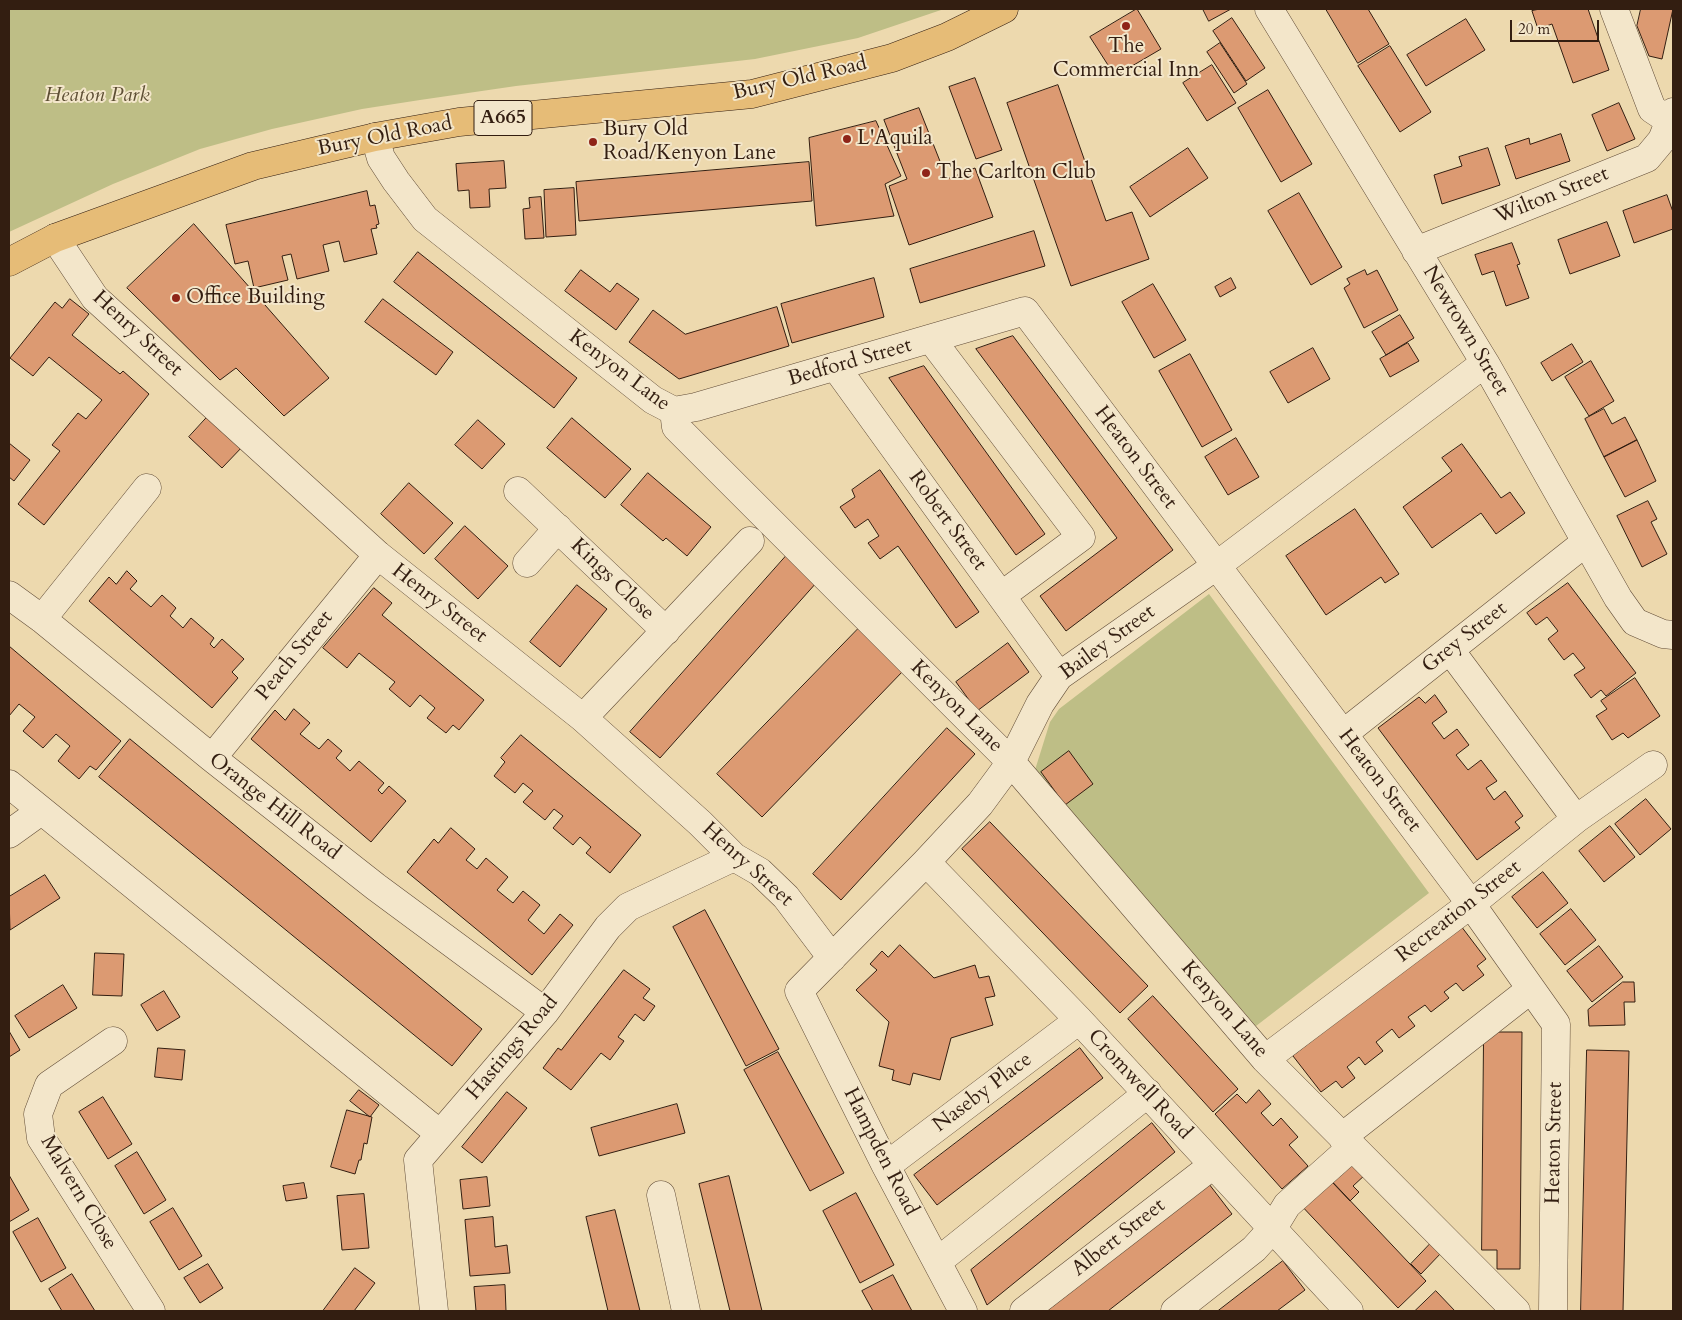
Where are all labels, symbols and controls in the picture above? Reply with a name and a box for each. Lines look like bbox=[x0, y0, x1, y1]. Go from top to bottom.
scale bar bbox=[1512, 10, 1601, 42]
text: 20 m bbox=[1518, 19, 1550, 39]
marker: The Commercial Inn bbox=[1120, 20, 1132, 32]
place label: The Commercial Inn bbox=[1053, 34, 1199, 84]
street label: Bury Old Road bbox=[731, 51, 869, 107]
park label: Heaton Park bbox=[44, 83, 150, 109]
road number: A665 bbox=[474, 100, 532, 136]
street label: Bury Old Road bbox=[316, 112, 454, 162]
place label: Bury Old Road/Kenyon Lane bbox=[603, 117, 776, 167]
place label: L'Aquila bbox=[857, 126, 932, 152]
marker: L'Aquila bbox=[841, 133, 853, 145]
marker: Bury Old Road/Kenyon Lane bbox=[587, 136, 599, 148]
place label: The Carlton Club bbox=[936, 160, 1096, 186]
street label: Wilton Street bbox=[1491, 162, 1613, 230]
marker: The Carlton Club bbox=[920, 167, 932, 179]
street label: Newtown Street bbox=[1416, 261, 1514, 401]
place label: Office Building bbox=[186, 285, 325, 311]
street label: Henry Street bbox=[87, 286, 187, 382]
marker: Office Building bbox=[170, 292, 182, 304]
street label: Kenyon Lane bbox=[563, 325, 675, 417]
street label: Bedford Street bbox=[785, 333, 915, 393]
street label: Heaton Street bbox=[1088, 402, 1182, 514]
street label: Robert Street bbox=[902, 466, 992, 576]
street label: Kings Close bbox=[565, 534, 659, 626]
street label: Henry Street bbox=[386, 559, 492, 649]
street label: Grey Street bbox=[1417, 597, 1513, 679]
street label: Bailey Street bbox=[1056, 600, 1160, 686]
street label: Peach Street bbox=[251, 606, 339, 706]
street label: Kenyon Lane bbox=[905, 656, 1007, 758]
street label: Heaton Street bbox=[1332, 725, 1426, 837]
street label: Orange Hill Road bbox=[203, 748, 345, 866]
street label: Henry Street bbox=[696, 818, 798, 912]
street label: Recreation Street bbox=[1391, 855, 1527, 969]
street label: Kenyon Lane bbox=[1175, 956, 1273, 1064]
street label: Hastings Road bbox=[462, 991, 564, 1105]
street label: Cromwell Road bbox=[1081, 1025, 1197, 1145]
street label: Naseby Place bbox=[928, 1048, 1038, 1138]
street label: Heaton Street bbox=[1541, 1082, 1569, 1204]
street label: Hampden Road bbox=[837, 1084, 923, 1220]
street label: Malvern Close bbox=[34, 1131, 122, 1255]
street label: Albert Street bbox=[1067, 1194, 1171, 1282]

